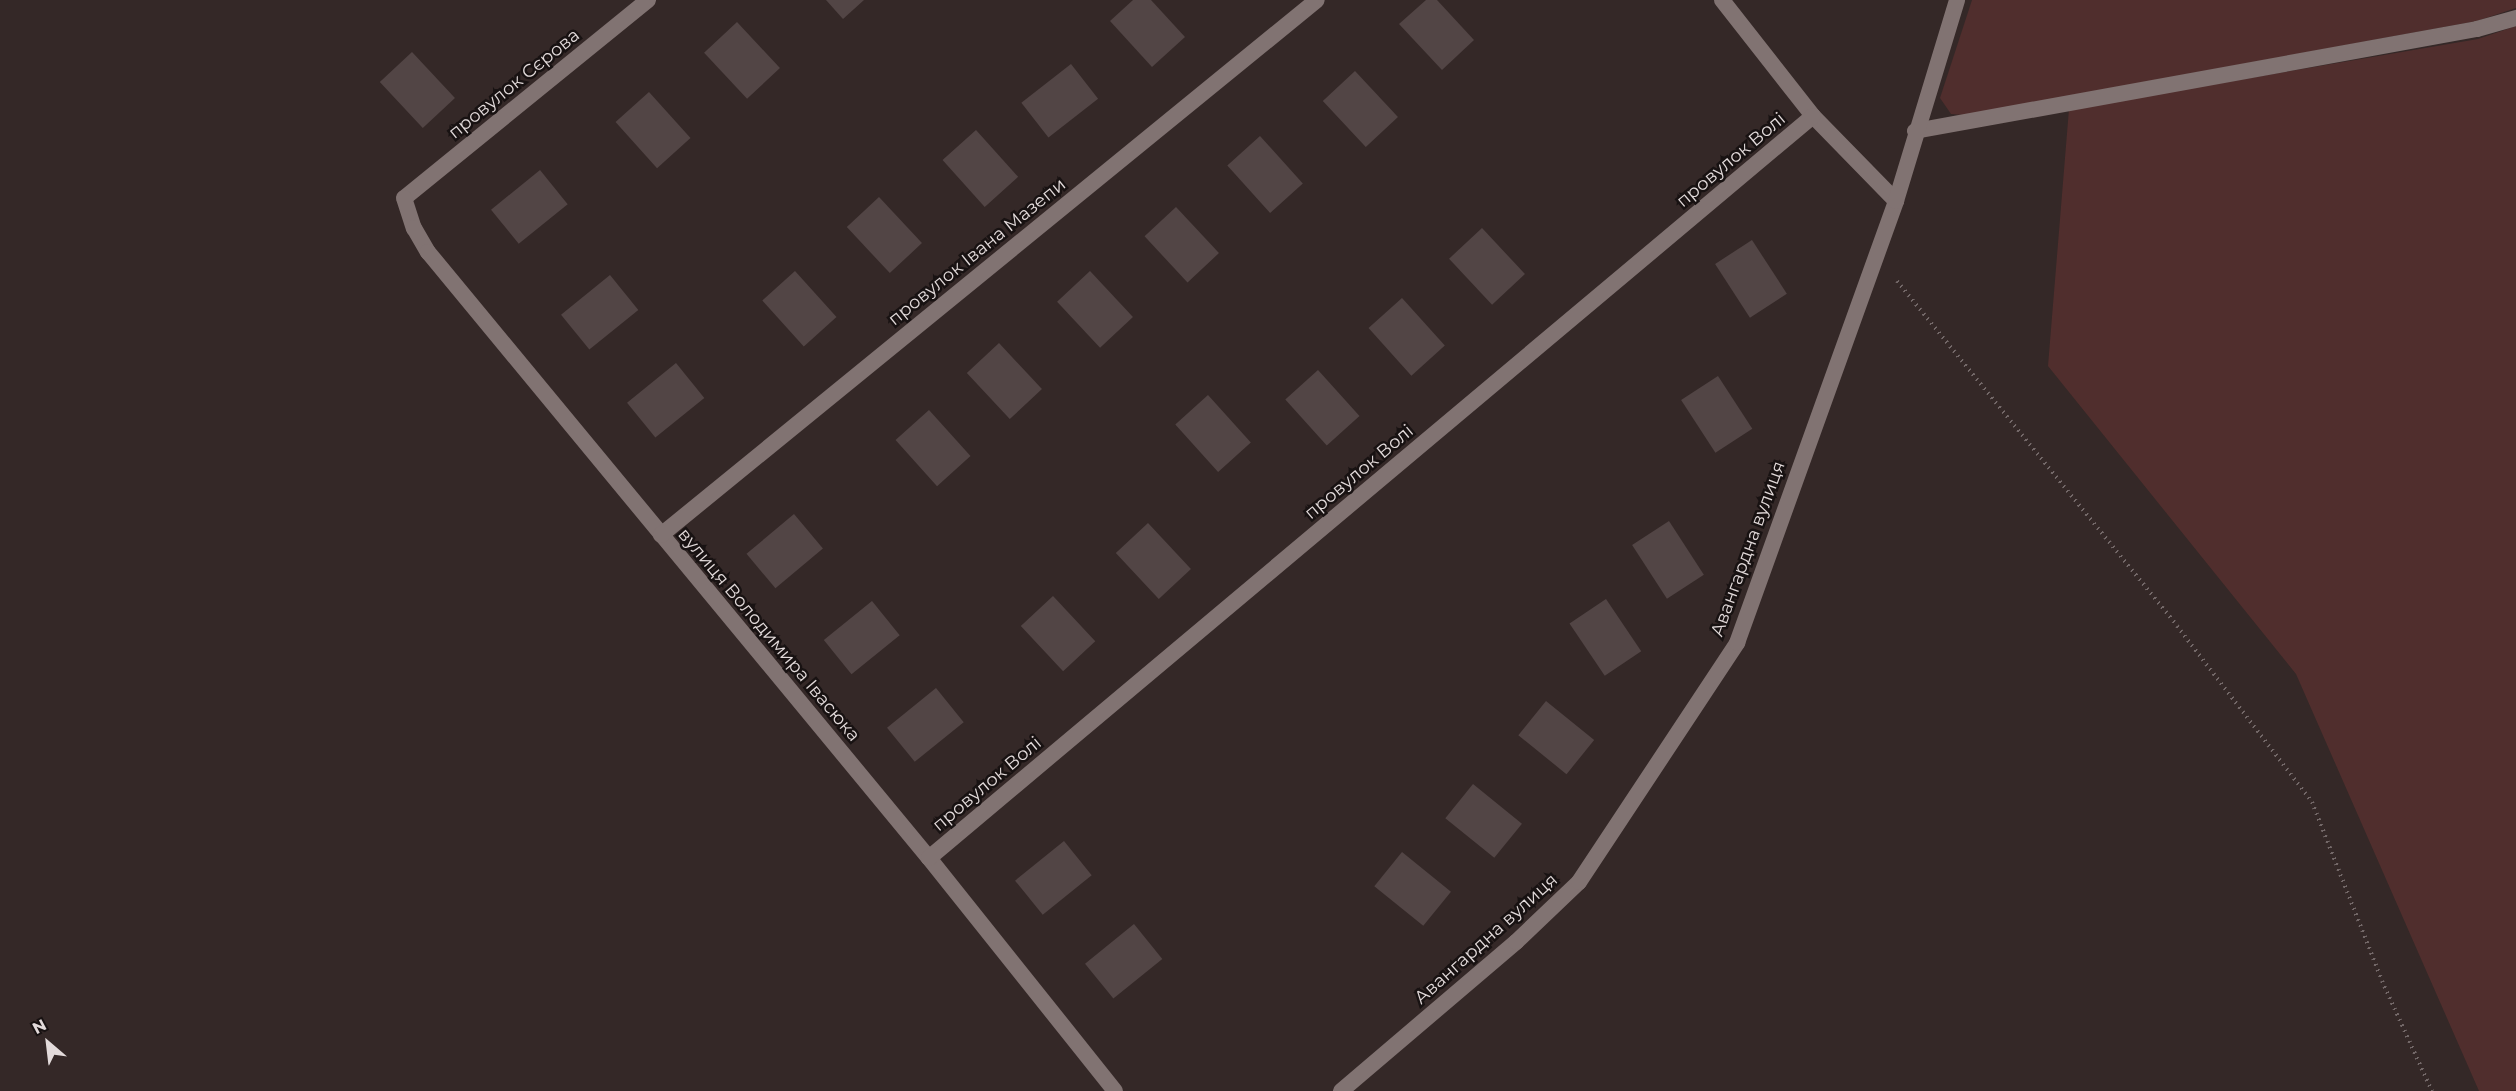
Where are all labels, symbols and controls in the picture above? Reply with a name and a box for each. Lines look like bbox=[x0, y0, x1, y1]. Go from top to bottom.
street label: провулок Сєрова bbox=[444, 24, 584, 144]
street label: провулок Волі bbox=[1672, 108, 1790, 212]
street label: провулок Івана Мазепи bbox=[884, 174, 1070, 330]
street label: провулок Волі bbox=[1300, 420, 1418, 524]
street label: Авангардна вулиця bbox=[1706, 458, 1790, 640]
street label: вулиця Володимира Івасюка bbox=[673, 524, 865, 746]
street label: провулок Волі bbox=[928, 732, 1046, 836]
street label: Авангардна вулиця bbox=[1410, 869, 1562, 1009]
north arrow bbox=[18, 1013, 78, 1073]
text: N bbox=[29, 1015, 49, 1038]

